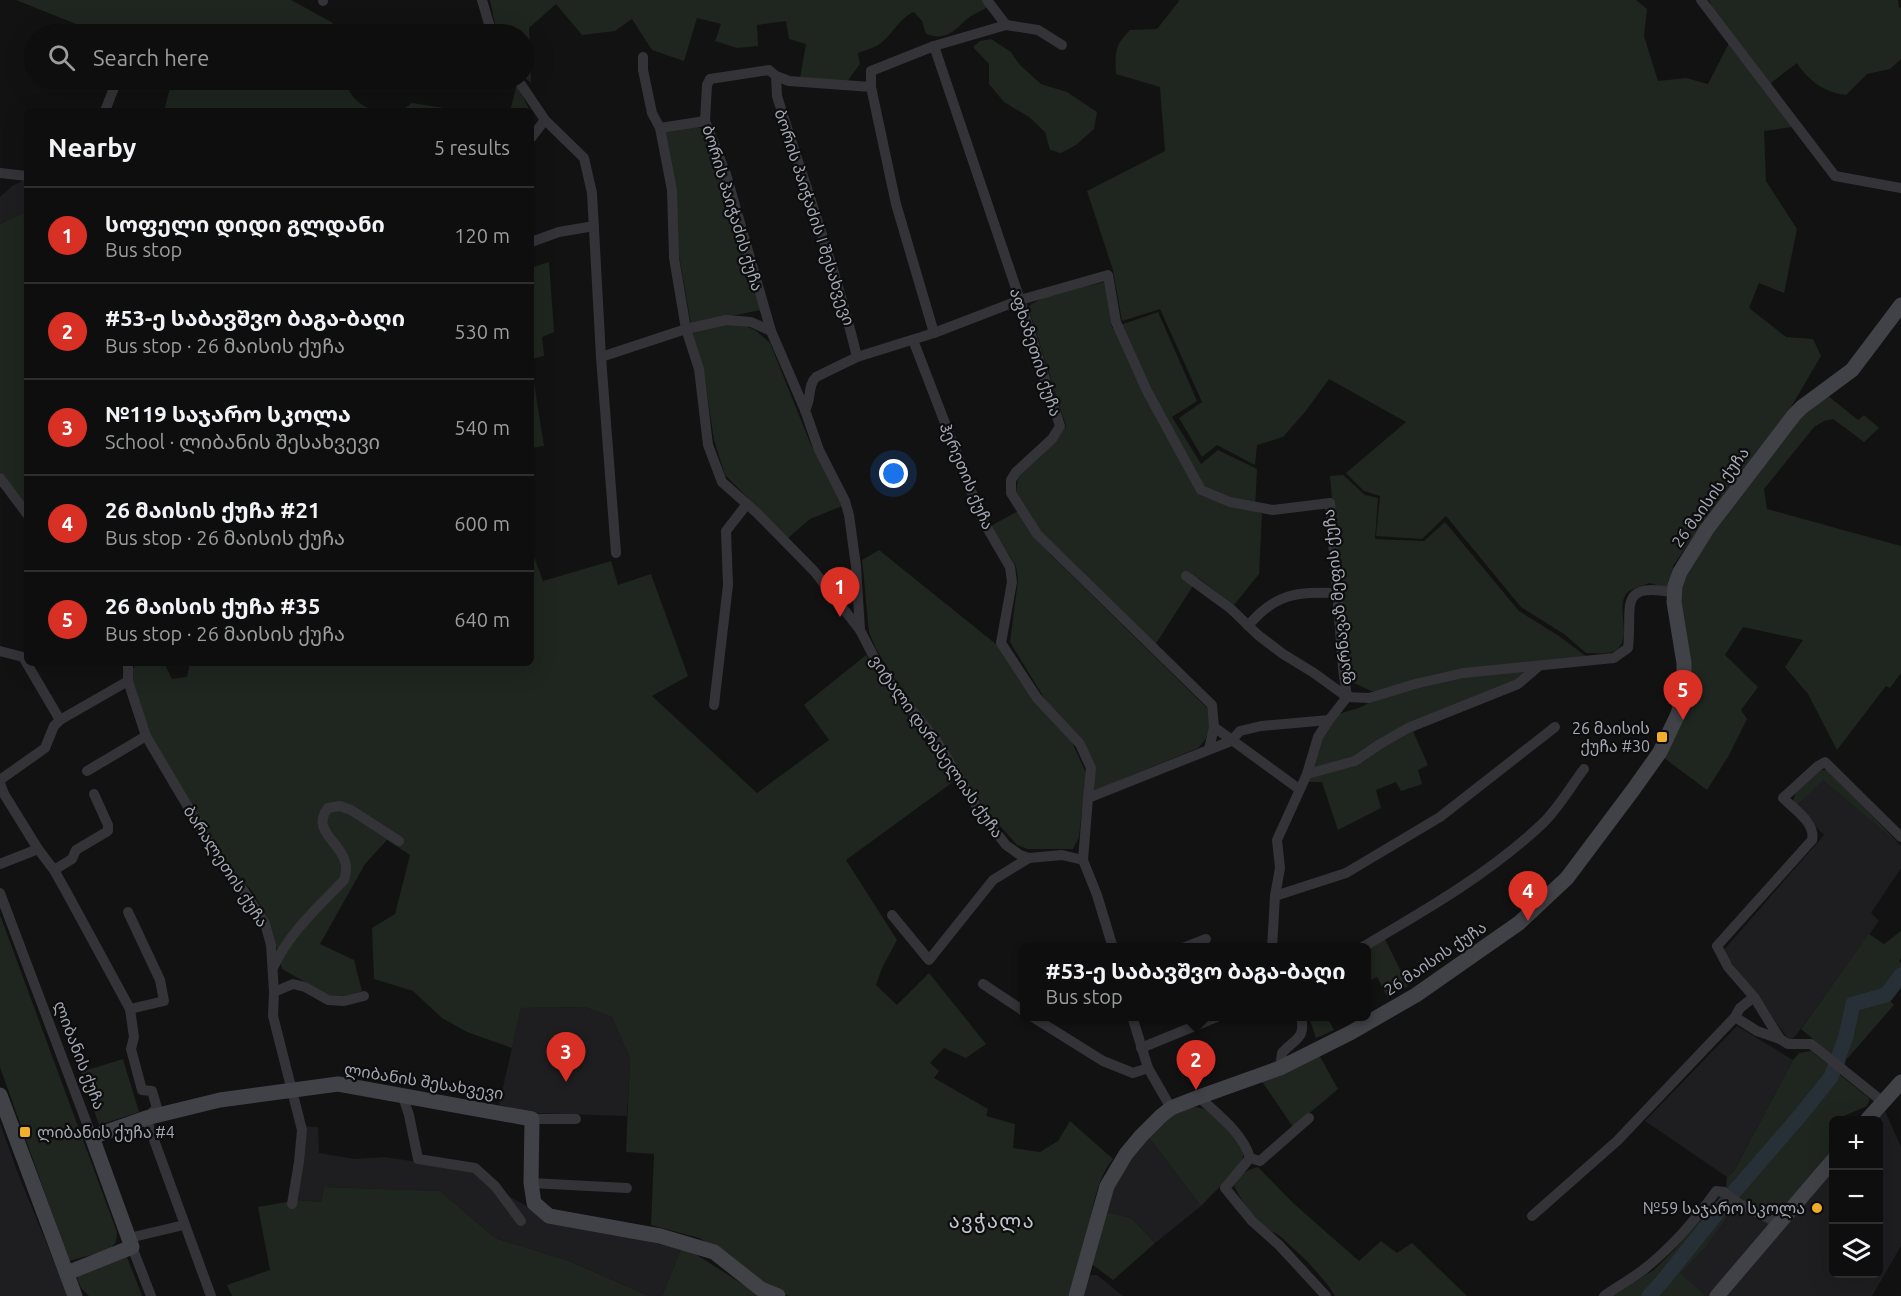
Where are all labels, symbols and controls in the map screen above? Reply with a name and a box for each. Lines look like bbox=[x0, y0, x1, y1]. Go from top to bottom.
search box bbox=[24, 24, 534, 90]
icon: search bbox=[45, 41, 78, 74]
text: Search here bbox=[93, 45, 209, 70]
street label: ბორის პაიჭაძის I შესახვევი bbox=[770, 106, 859, 328]
street label: ბორის პაიჭაძის ქუჩა bbox=[698, 123, 767, 293]
text: Nearby bbox=[48, 133, 136, 162]
text: 5 results bbox=[434, 136, 510, 159]
text: სოფელი დიდი გლდანი bbox=[105, 211, 385, 236]
text: 1 bbox=[62, 224, 73, 247]
text: 120 m bbox=[454, 224, 510, 247]
text: Bus stop bbox=[105, 238, 182, 261]
street label: აფხაზეთის ქუჩა bbox=[1006, 286, 1065, 419]
text: #53-ე საბავშვო ბაგა-ბაღი bbox=[105, 305, 405, 330]
text: 2 bbox=[62, 320, 73, 343]
text: 530 m bbox=[454, 320, 510, 343]
text: Bus stop · 26 მაისის ქუჩა bbox=[105, 334, 345, 357]
text: №119 საჯარო სკოლა bbox=[105, 401, 351, 426]
text: 3 bbox=[62, 416, 73, 439]
text: 540 m bbox=[454, 416, 510, 439]
street label: ჰერეთის ქუჩა bbox=[935, 420, 998, 532]
text: School · ლიბანის შესახვევი bbox=[105, 430, 380, 453]
street label: 26 მაისის ქუჩა bbox=[1668, 444, 1753, 551]
your location bbox=[879, 459, 908, 488]
text: 26 მაისის ქუჩა #21 bbox=[105, 497, 320, 522]
street label: ფარნავაზ მეფის ქუჩა bbox=[1319, 508, 1356, 686]
text: 4 bbox=[62, 512, 73, 535]
text: 600 m bbox=[454, 512, 510, 535]
text: Bus stop · 26 მაისის ქუჩა bbox=[105, 526, 345, 549]
pin: 1 bbox=[820, 568, 860, 617]
text: 26 მაისის ქუჩა #35 bbox=[105, 593, 320, 618]
text: 5 bbox=[62, 608, 73, 631]
text: 640 m bbox=[454, 608, 510, 631]
text: Bus stop · 26 მაისის ქუჩა bbox=[105, 622, 345, 645]
street label: ვიტალი დარასელიას ქუჩა bbox=[865, 651, 1007, 842]
pin: 5 bbox=[1664, 670, 1702, 720]
place label: 26 მაისის ქუჩა #30 bbox=[1572, 719, 1650, 756]
marker: 26 მაისის ქუჩა #30 bbox=[1655, 730, 1669, 744]
street label: ბარალეთის ქუჩა bbox=[178, 802, 272, 931]
pin: 4 bbox=[1508, 872, 1547, 921]
street label: 26 მაისის ქუჩა bbox=[1381, 917, 1490, 1000]
popup bbox=[1020, 943, 1371, 1021]
text: #53-ე საბავშვო ბაგა-ბაღი bbox=[1045, 958, 1346, 983]
text: Bus stop bbox=[1045, 985, 1123, 1008]
street label: ლიბანის ქუჩა bbox=[49, 998, 109, 1112]
pin: 3 bbox=[546, 1032, 586, 1082]
pin: 2 bbox=[1176, 1040, 1216, 1090]
street label: ლიბანის შესახვევი bbox=[343, 1060, 505, 1104]
map controls bbox=[1829, 1116, 1883, 1278]
button: + bbox=[1829, 1116, 1883, 1170]
place label: ლიბანის ქუჩა #4 bbox=[37, 1123, 175, 1143]
marker: ლიბანის ქუჩა #4 bbox=[18, 1125, 32, 1139]
button: − bbox=[1829, 1170, 1883, 1224]
place label: №59 საჯარო სკოლა bbox=[1643, 1199, 1805, 1219]
marker: №59 საჯარო სკოლა bbox=[1810, 1201, 1824, 1215]
district label: ავჭალა bbox=[949, 1209, 1035, 1234]
button: layers bbox=[1829, 1224, 1883, 1278]

